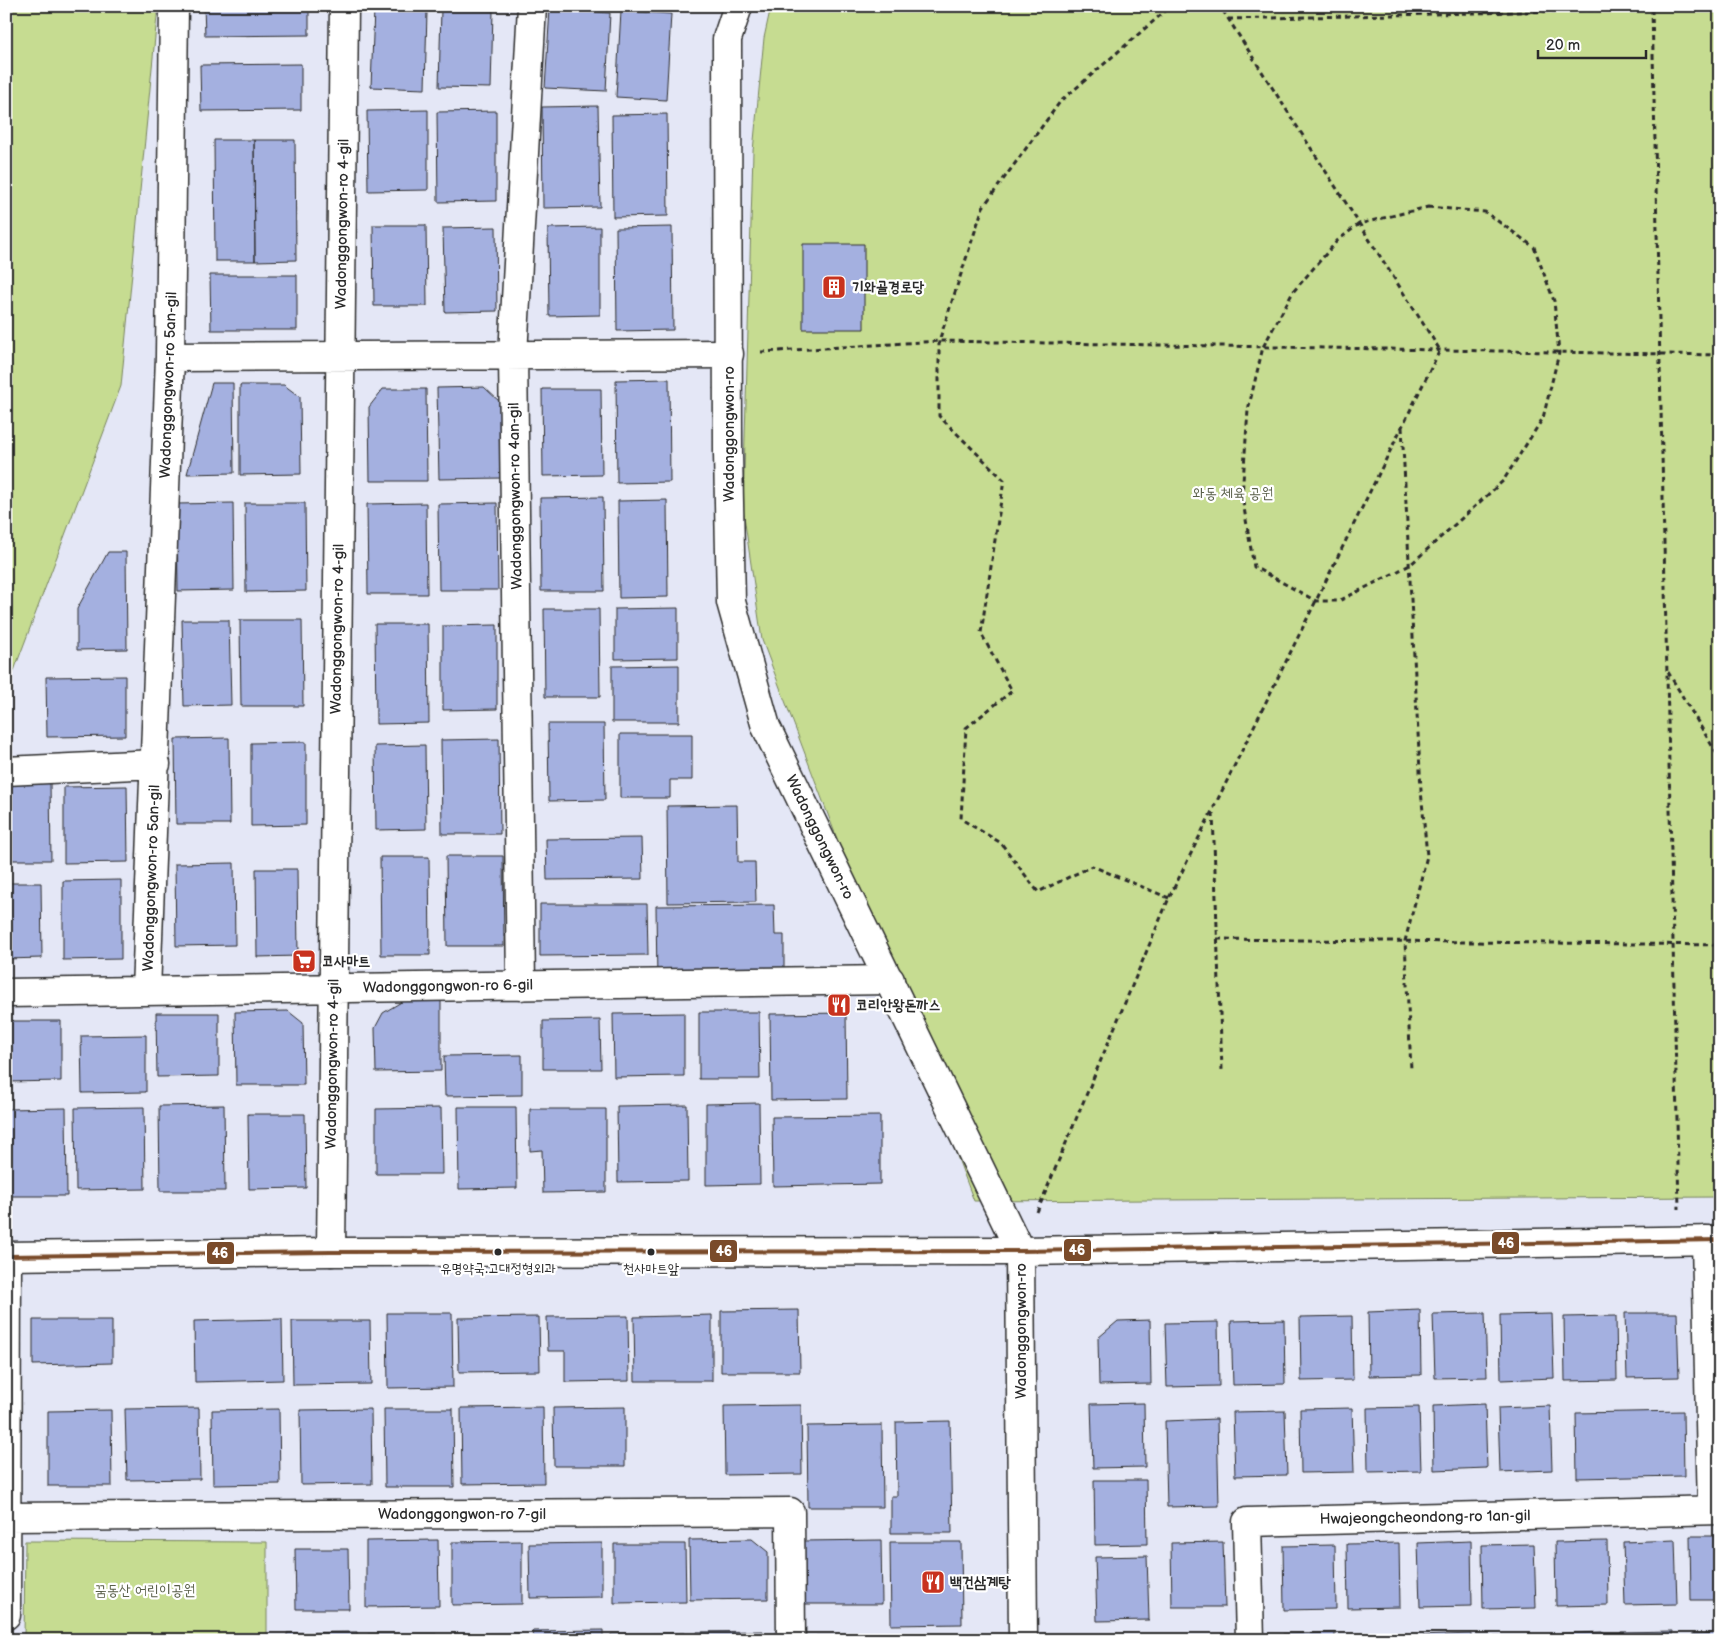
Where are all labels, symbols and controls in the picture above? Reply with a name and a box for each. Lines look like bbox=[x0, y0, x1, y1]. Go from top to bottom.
scale bar bbox=[1538, 28, 1646, 60]
text: 20 m bbox=[1546, 36, 1580, 55]
street label: Wadonggongwon-ro 4-gil bbox=[332, 139, 353, 309]
building icon: 기와골경로당 bbox=[821, 274, 847, 300]
place label: 기와골경로당 bbox=[852, 278, 924, 297]
street label: Wadonggongwon-ro 5an-gil bbox=[156, 291, 181, 479]
street label: Wadonggongwon-ro bbox=[720, 366, 739, 502]
street label: Wadonggongwon-ro 4an-gil bbox=[504, 402, 527, 590]
park label: 와동 체육 공원 bbox=[1193, 484, 1273, 503]
street label: Wadonggongwon-ro 4-gil bbox=[327, 544, 348, 714]
street label: Wadonggongwon-ro bbox=[781, 772, 858, 902]
street label: Wadonggongwon-ro 5an-gil bbox=[139, 784, 164, 972]
supermarket icon: 코사마트 bbox=[291, 948, 317, 974]
place label: 코사마트 bbox=[322, 952, 370, 971]
street label: Wadonggongwon-ro 6-gil bbox=[363, 976, 533, 997]
street label: Wadonggongwon-ro 4-gil bbox=[322, 979, 343, 1149]
restaurant icon: 코리안왕돈까스 bbox=[826, 992, 852, 1018]
place label: 코리안왕돈까스 bbox=[856, 996, 941, 1015]
line badge: 46 bbox=[1491, 1231, 1520, 1255]
text: 46 bbox=[1498, 1235, 1514, 1252]
line badge: 46 bbox=[1063, 1238, 1092, 1262]
line badge: 46 bbox=[709, 1239, 738, 1263]
line badge: 46 bbox=[206, 1241, 235, 1265]
text: 46 bbox=[1069, 1242, 1085, 1259]
text: 46 bbox=[716, 1243, 732, 1260]
text: 46 bbox=[212, 1245, 228, 1262]
marker: 유명약국.고대정형외과 bbox=[493, 1247, 503, 1257]
marker: 천사마트앞 bbox=[646, 1247, 656, 1257]
place label: 유명약국.고대정형외과 bbox=[440, 1260, 556, 1277]
place label: 천사마트앞 bbox=[623, 1260, 679, 1277]
street label: Wadonggongwon-ro bbox=[1012, 1263, 1031, 1399]
street label: Wadonggongwon-ro 7-gil bbox=[378, 1505, 546, 1524]
street label: Hwajeongcheondong-ro 1an-gil bbox=[1319, 1506, 1531, 1529]
restaurant icon: 백건삼계탕 bbox=[920, 1569, 946, 1595]
place label: 백건삼계탕 bbox=[950, 1573, 1011, 1592]
park label: 꿈동산 어린이공원 bbox=[95, 1581, 195, 1600]

